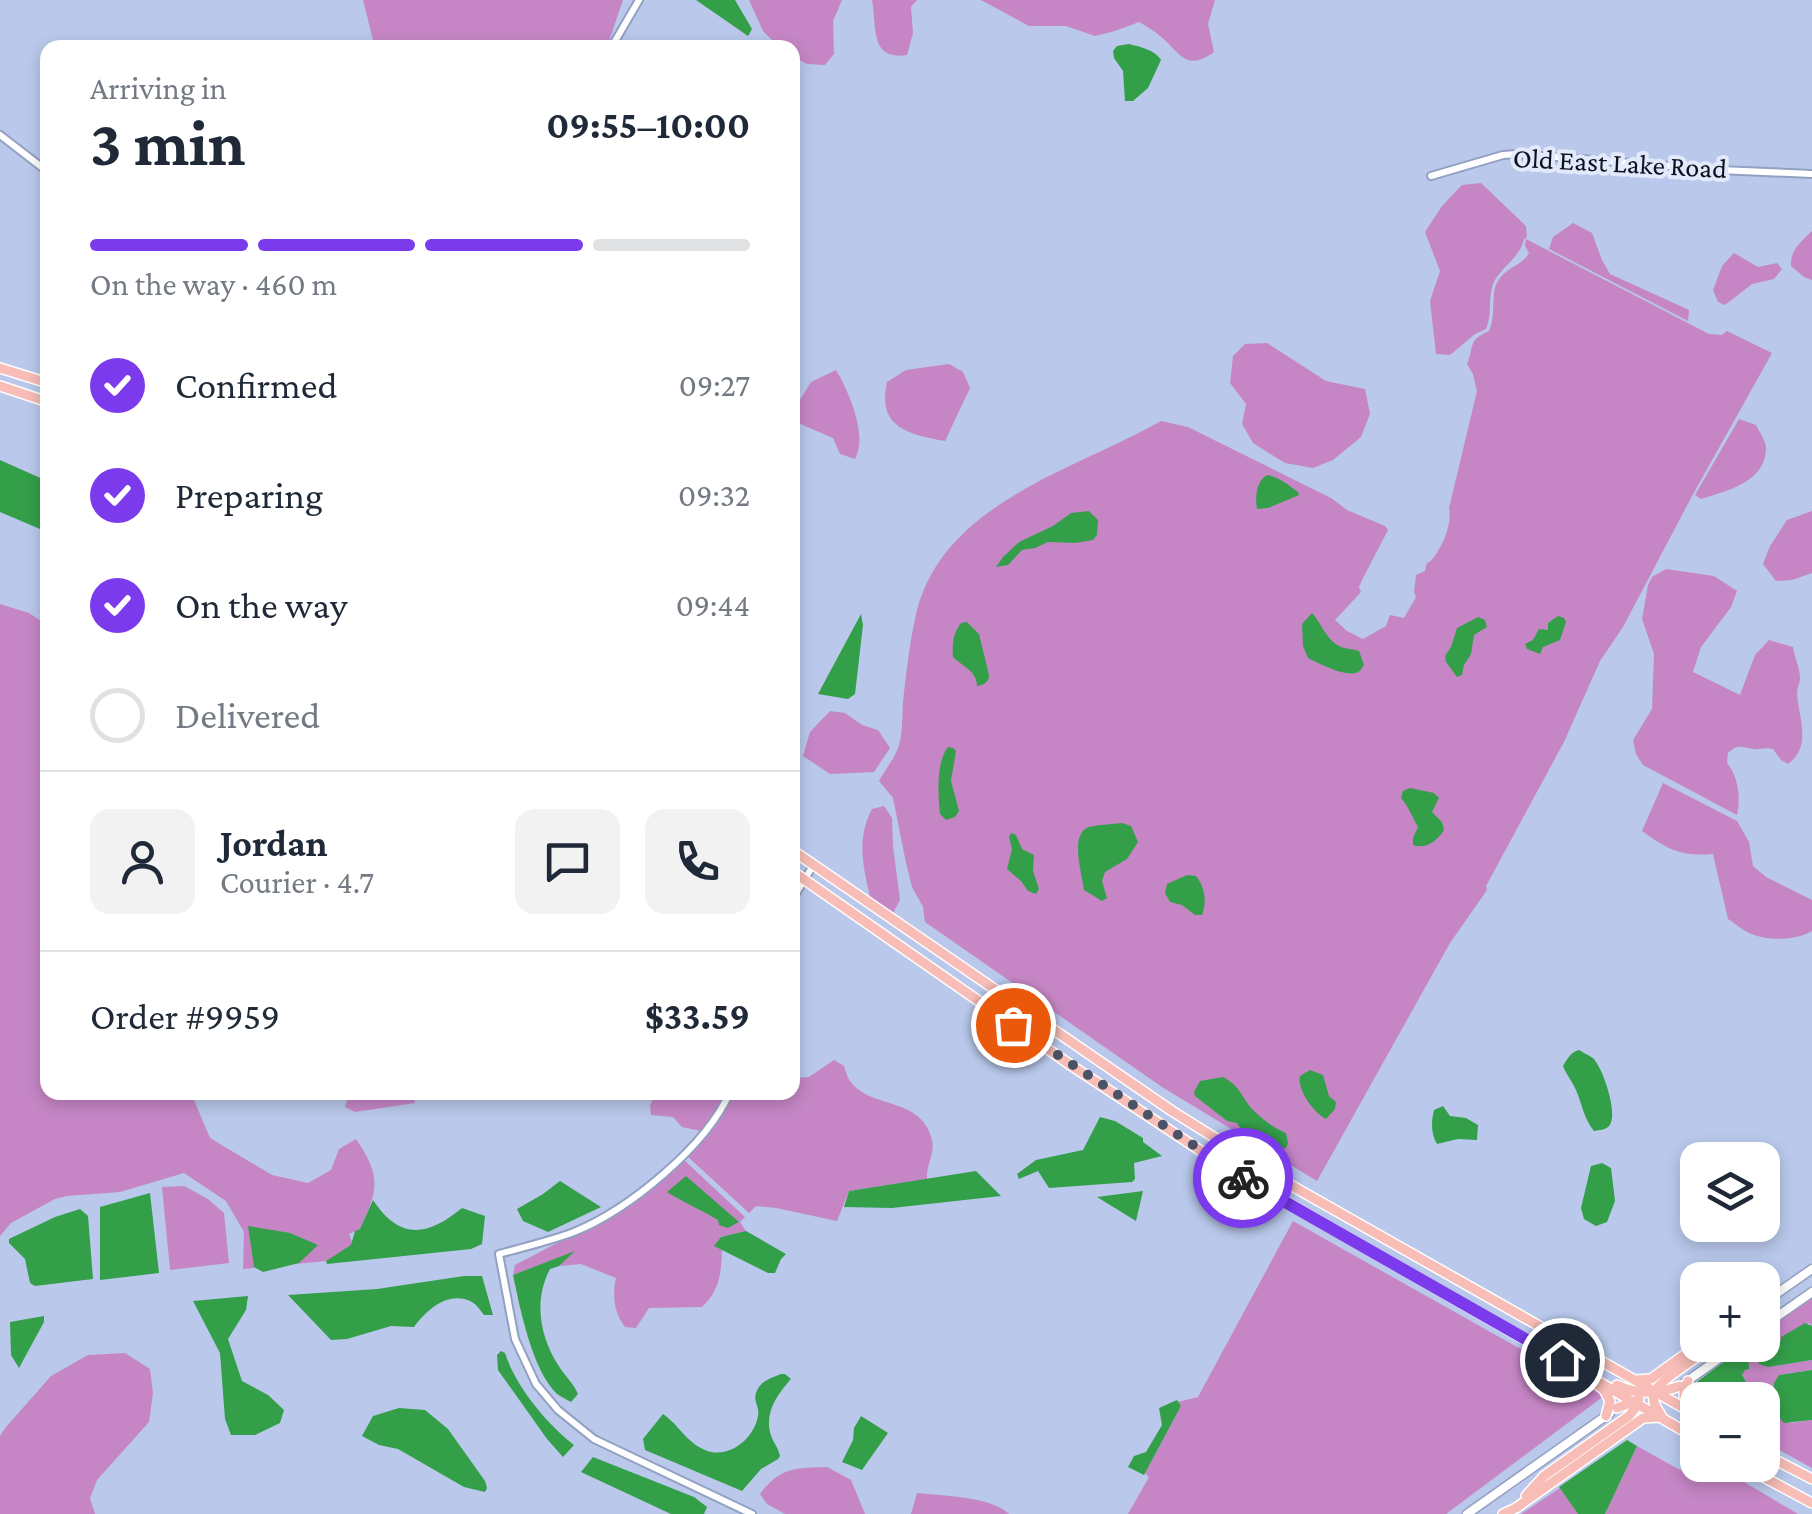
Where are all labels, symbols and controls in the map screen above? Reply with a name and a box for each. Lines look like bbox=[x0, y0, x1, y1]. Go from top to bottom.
text: Arriving in bbox=[90, 70, 227, 106]
text: 09:55–10:00 bbox=[546, 104, 750, 146]
text: 3 min bbox=[90, 107, 245, 179]
street label: Old East Lake Road bbox=[1512, 142, 1728, 184]
text: On the way · 460 m bbox=[90, 266, 337, 302]
icon: check bbox=[90, 358, 145, 413]
text: Confirmed bbox=[175, 364, 338, 406]
text: 09:27 bbox=[679, 367, 750, 403]
icon: check bbox=[90, 468, 145, 523]
text: Preparing bbox=[175, 474, 323, 516]
text: 09:32 bbox=[678, 477, 750, 513]
icon: check bbox=[90, 578, 145, 633]
text: On the way bbox=[175, 584, 347, 626]
text: 09:44 bbox=[676, 587, 750, 623]
text: Delivered bbox=[175, 694, 320, 736]
button: person bbox=[90, 809, 195, 914]
button: chat bbox=[515, 809, 620, 914]
button: phone bbox=[645, 809, 750, 914]
text: Jordan bbox=[220, 822, 328, 864]
text: Courier · 4.7 bbox=[220, 864, 374, 900]
pin bbox=[971, 983, 1056, 1068]
text: Order #9959 bbox=[90, 995, 280, 1037]
text: $33.59 bbox=[645, 995, 750, 1037]
icon: bag bbox=[986, 998, 1041, 1053]
courier bbox=[1193, 1128, 1293, 1228]
map controls bbox=[1680, 1142, 1780, 1482]
button: layers bbox=[1680, 1142, 1780, 1242]
icon: bike bbox=[1216, 1151, 1271, 1206]
button: + bbox=[1680, 1262, 1780, 1362]
pin bbox=[1520, 1318, 1605, 1403]
icon: home bbox=[1535, 1333, 1590, 1388]
button: − bbox=[1680, 1382, 1780, 1482]

